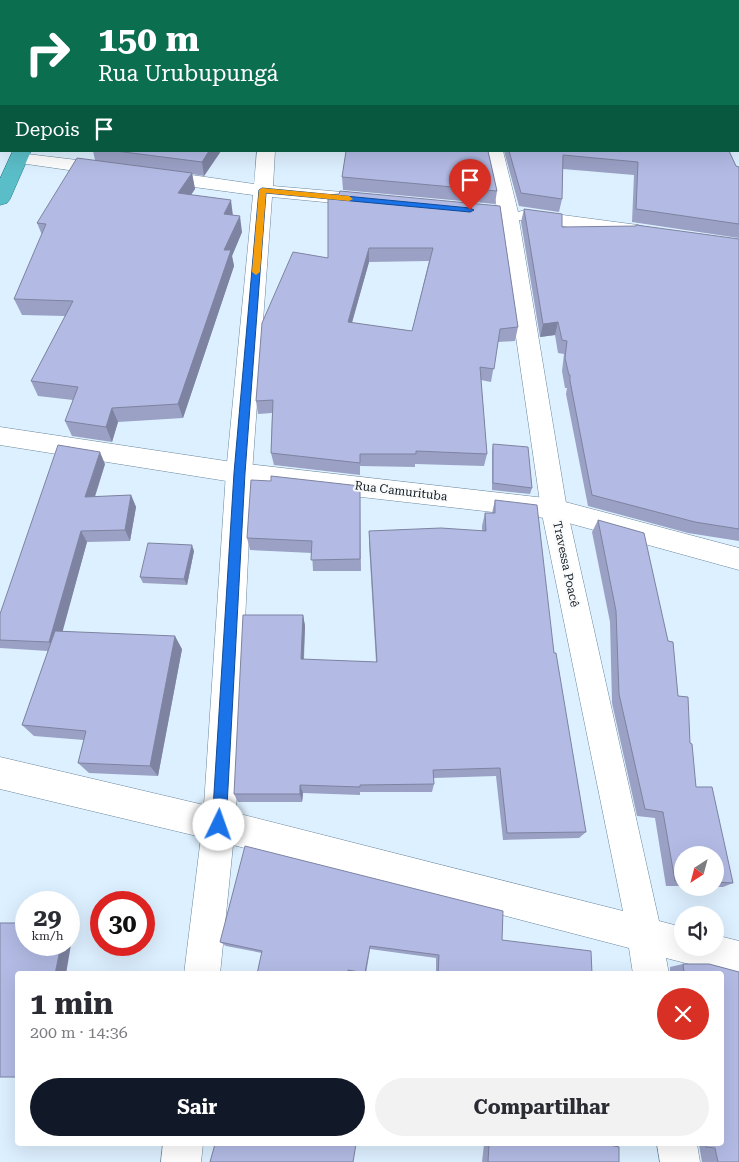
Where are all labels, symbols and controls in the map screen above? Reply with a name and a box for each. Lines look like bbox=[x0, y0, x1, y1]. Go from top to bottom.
text: 150 m bbox=[98, 19, 199, 60]
icon: right bbox=[15, 20, 80, 85]
text: Rua Urubupungá bbox=[98, 61, 278, 86]
icon: arrive bbox=[90, 115, 118, 143]
text: Depois bbox=[15, 118, 80, 141]
pin bbox=[449, 159, 491, 210]
icon: arrive bbox=[456, 166, 484, 194]
street label: Rua Camurituba bbox=[354, 478, 449, 504]
street label: Travessa Poacê bbox=[550, 520, 582, 609]
position arrow bbox=[192, 798, 244, 850]
north arrow bbox=[674, 846, 724, 896]
map controls bbox=[674, 846, 724, 956]
speed limit sign: 30 bbox=[90, 891, 155, 956]
text: 29 bbox=[33, 903, 62, 932]
button: sound bbox=[674, 906, 724, 956]
text: km/h bbox=[31, 929, 64, 943]
text: 1 min bbox=[30, 986, 113, 1021]
button: close bbox=[657, 988, 709, 1040]
text: 200 m · 14:36 bbox=[30, 1023, 128, 1042]
button: Sair bbox=[30, 1078, 365, 1136]
button: Compartilhar bbox=[375, 1078, 709, 1136]

